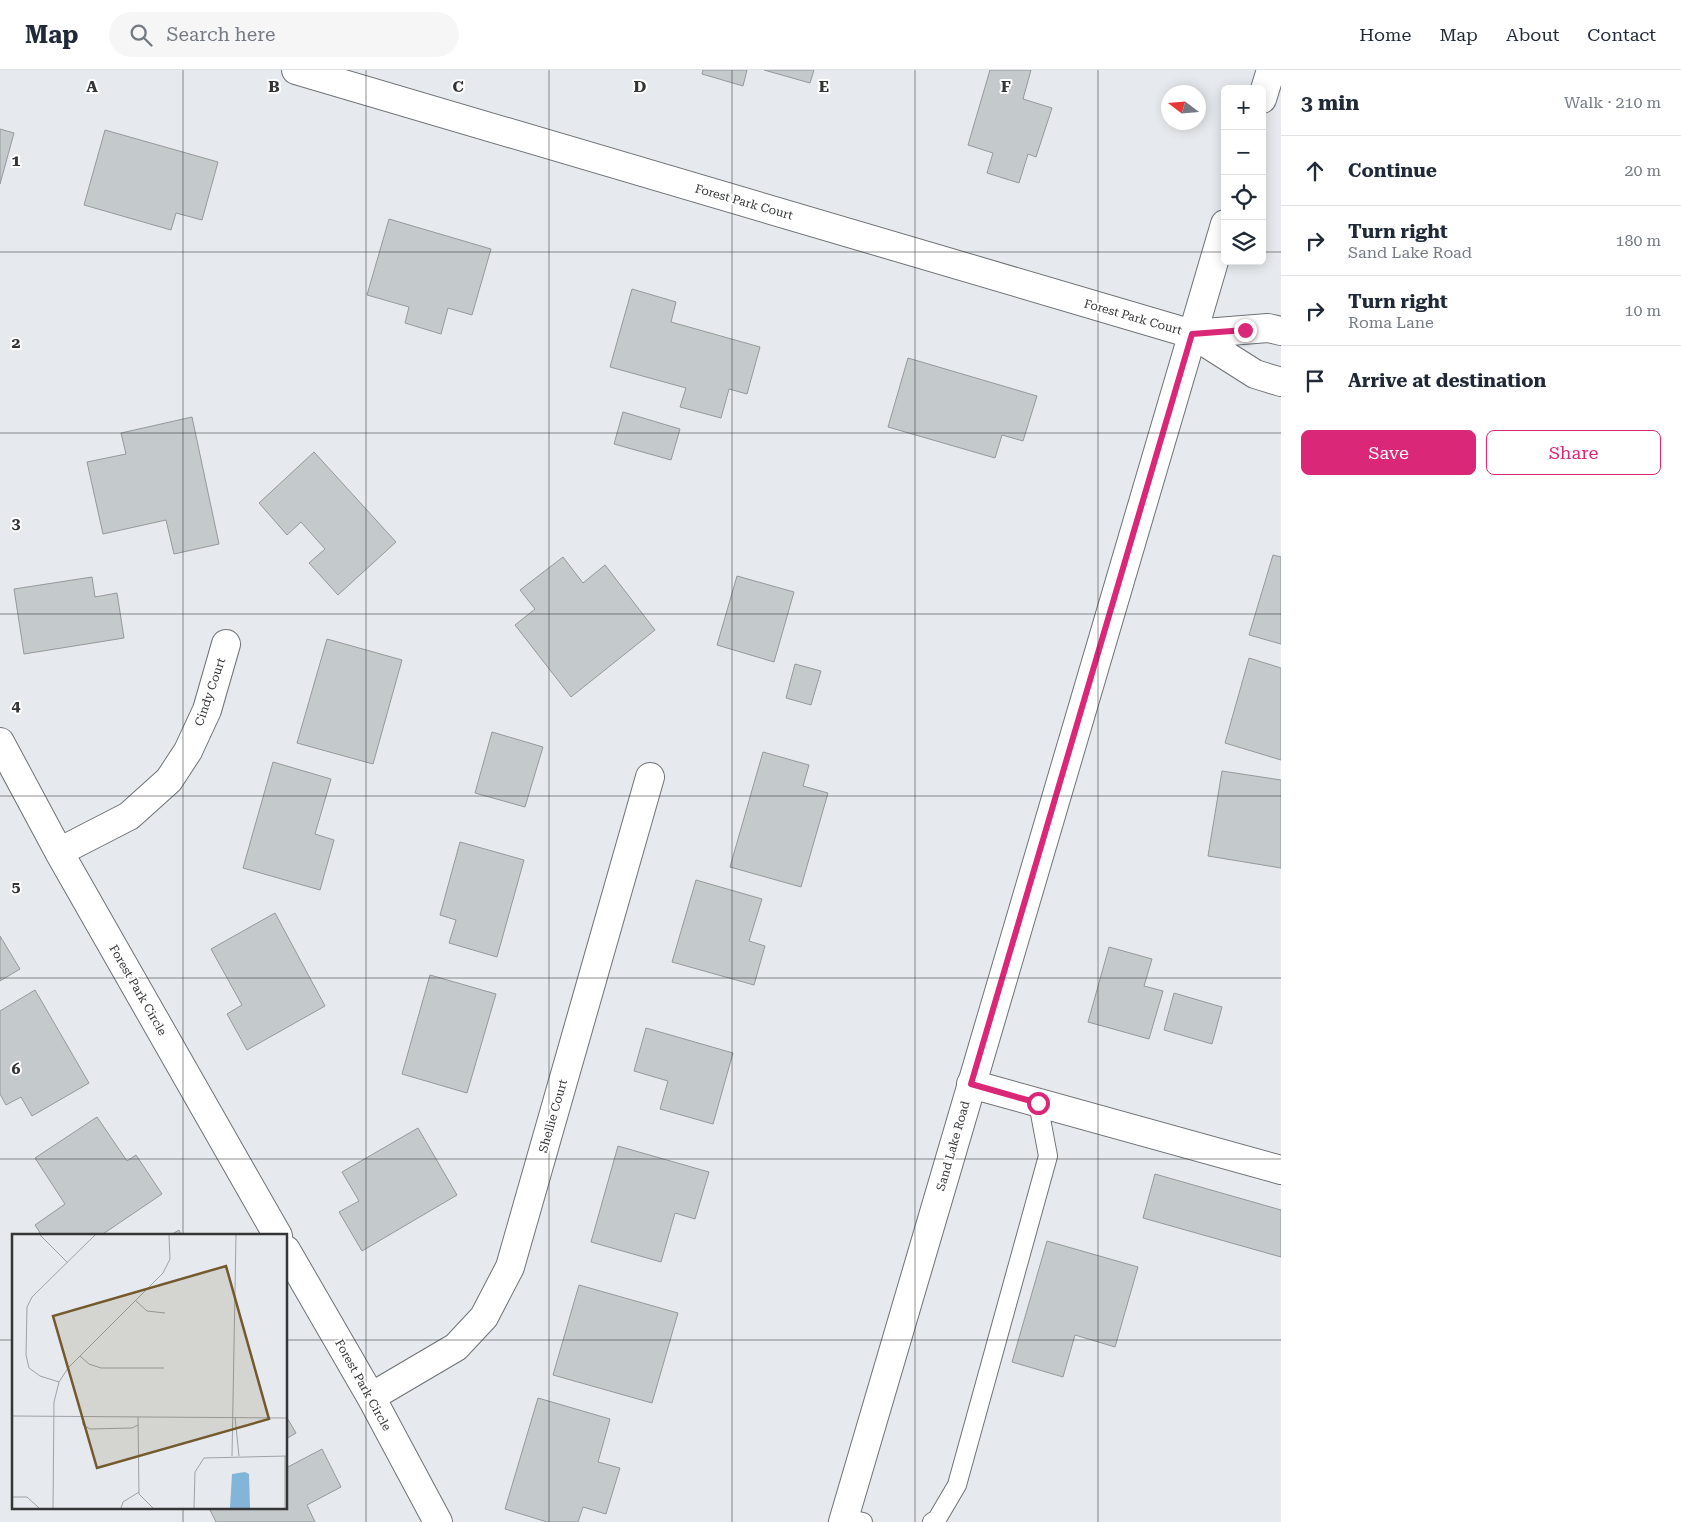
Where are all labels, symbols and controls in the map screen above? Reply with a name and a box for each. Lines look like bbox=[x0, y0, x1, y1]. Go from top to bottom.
search box bbox=[109, 12, 459, 57]
text: Map bbox=[25, 21, 79, 49]
icon: search bbox=[127, 21, 155, 49]
text: Search here bbox=[167, 23, 275, 46]
text: Home bbox=[1359, 24, 1411, 45]
text: Map bbox=[1439, 24, 1478, 45]
text: About bbox=[1506, 24, 1559, 45]
text: Contact bbox=[1587, 24, 1656, 45]
text: A bbox=[86, 77, 98, 96]
text: B bbox=[268, 77, 280, 96]
text: C bbox=[452, 77, 464, 96]
text: D bbox=[634, 77, 647, 96]
text: E bbox=[819, 77, 829, 96]
text: F bbox=[1001, 77, 1011, 96]
north arrow bbox=[1161, 85, 1206, 130]
map controls bbox=[1221, 85, 1266, 265]
button: + bbox=[1221, 85, 1266, 130]
text: 3 min bbox=[1301, 91, 1359, 115]
text: Walk · 210 m bbox=[1564, 93, 1661, 112]
button: − bbox=[1221, 130, 1266, 175]
text: 1 bbox=[12, 151, 21, 170]
icon: ahead bbox=[1301, 157, 1329, 185]
text: Continue bbox=[1348, 159, 1437, 182]
text: 20 m bbox=[1624, 161, 1661, 180]
button: locate bbox=[1221, 175, 1266, 220]
street label: Forest Park Court bbox=[693, 181, 795, 223]
button: layers bbox=[1221, 220, 1266, 265]
text: Turn right bbox=[1348, 220, 1448, 243]
icon: right bbox=[1301, 227, 1329, 255]
text: 180 m bbox=[1615, 231, 1661, 250]
text: Sand Lake Road bbox=[1348, 243, 1472, 262]
text: Turn right bbox=[1348, 290, 1448, 313]
street label: Forest Park Court bbox=[1082, 296, 1184, 338]
icon: right bbox=[1301, 297, 1329, 325]
text: 10 m bbox=[1624, 301, 1661, 320]
text: Roma Lane bbox=[1348, 313, 1434, 332]
route end bbox=[1234, 319, 1257, 342]
text: 2 bbox=[12, 333, 21, 352]
icon: arrive bbox=[1301, 367, 1329, 395]
text: Arrive at destination bbox=[1348, 369, 1546, 392]
button: Save bbox=[1301, 430, 1476, 475]
button: Share bbox=[1486, 430, 1661, 475]
text: 3 bbox=[12, 514, 21, 533]
street label: Cindy Court bbox=[192, 656, 228, 728]
text: 4 bbox=[12, 696, 21, 715]
text: 5 bbox=[12, 877, 21, 896]
street label: Forest Park Circle bbox=[106, 942, 170, 1038]
text: 6 bbox=[12, 1059, 21, 1078]
street label: Shellie Court bbox=[536, 1077, 570, 1154]
route start bbox=[1027, 1092, 1050, 1115]
street label: Sand Lake Road bbox=[933, 1099, 973, 1193]
inset map bbox=[12, 1234, 288, 1510]
street label: Forest Park Circle bbox=[332, 1337, 394, 1434]

